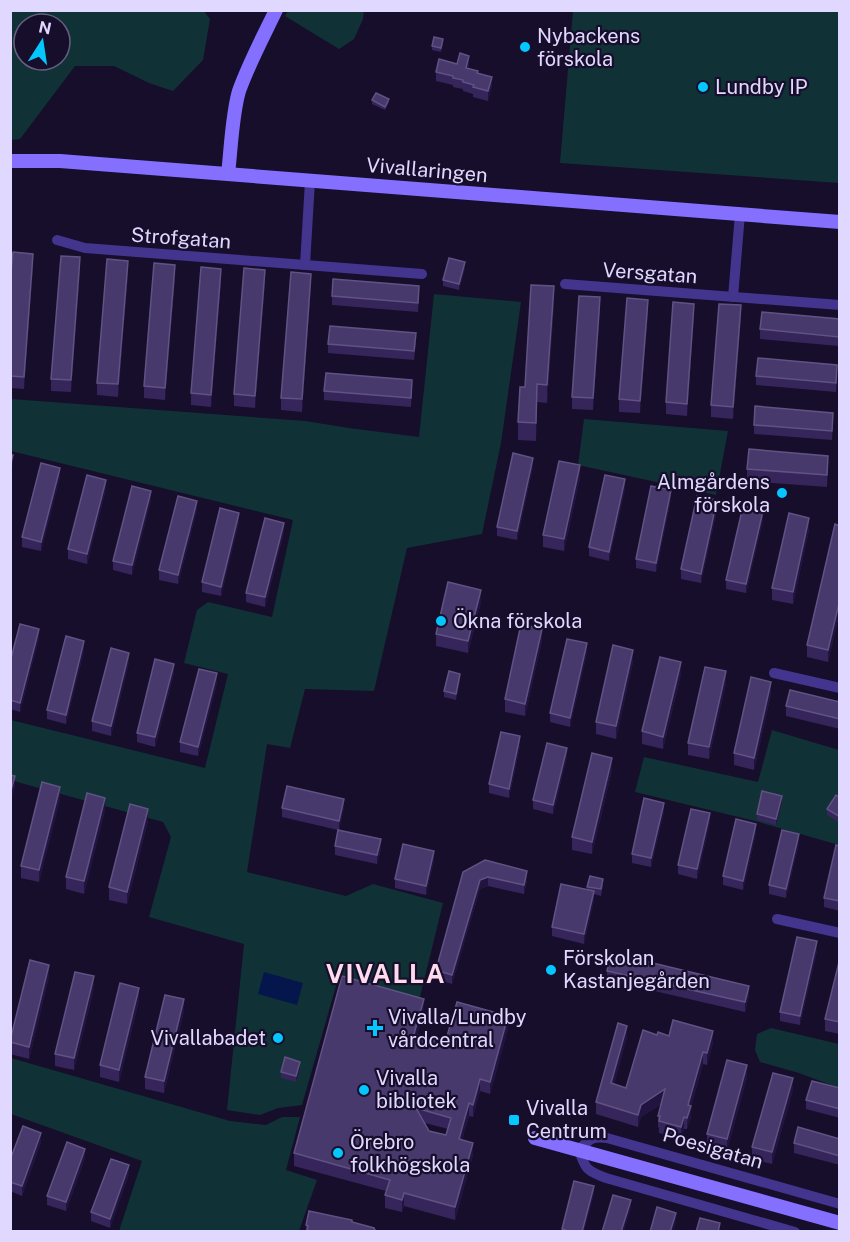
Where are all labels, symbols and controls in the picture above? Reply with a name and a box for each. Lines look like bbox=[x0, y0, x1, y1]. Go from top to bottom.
north arrow bbox=[12, 12, 72, 72]
text: N bbox=[37, 17, 53, 38]
place label: Nybackens förskola bbox=[537, 24, 640, 71]
marker: Nybackens förskola bbox=[518, 40, 532, 54]
place label: Lundby IP bbox=[715, 75, 808, 99]
marker: Lundby IP bbox=[696, 80, 710, 94]
street label: Vivallaringen bbox=[365, 153, 489, 187]
street label: Strofgatan bbox=[130, 223, 232, 253]
street label: Versgatan bbox=[602, 258, 698, 288]
place label: Almgårdens förskola bbox=[657, 470, 770, 517]
marker: Almgårdens förskola bbox=[775, 486, 789, 500]
place label: Ökna förskola bbox=[453, 608, 582, 633]
marker: Ökna förskola bbox=[434, 614, 448, 628]
place label: Förskolan Kastanjegården bbox=[563, 946, 710, 993]
district label: VIVALLA bbox=[326, 958, 446, 989]
marker: Förskolan Kastanjegården bbox=[544, 963, 558, 977]
place label: Vivalla/Lundby vårdcentral bbox=[388, 1005, 527, 1052]
marker: Vivalla/Lundby vårdcentral bbox=[366, 1019, 384, 1037]
place label: Vivallabadet bbox=[150, 1026, 266, 1050]
marker: Vivallabadet bbox=[271, 1031, 285, 1045]
place label: Vivalla bibliotek bbox=[376, 1066, 457, 1113]
marker: Vivalla bibliotek bbox=[357, 1083, 371, 1097]
place label: Vivalla Centrum bbox=[526, 1096, 607, 1143]
marker: Vivalla Centrum bbox=[507, 1113, 521, 1127]
street label: Poesigatan bbox=[660, 1122, 766, 1174]
place label: Örebro folkhögskola bbox=[350, 1129, 470, 1177]
marker: Örebro folkhögskola bbox=[331, 1146, 345, 1160]

